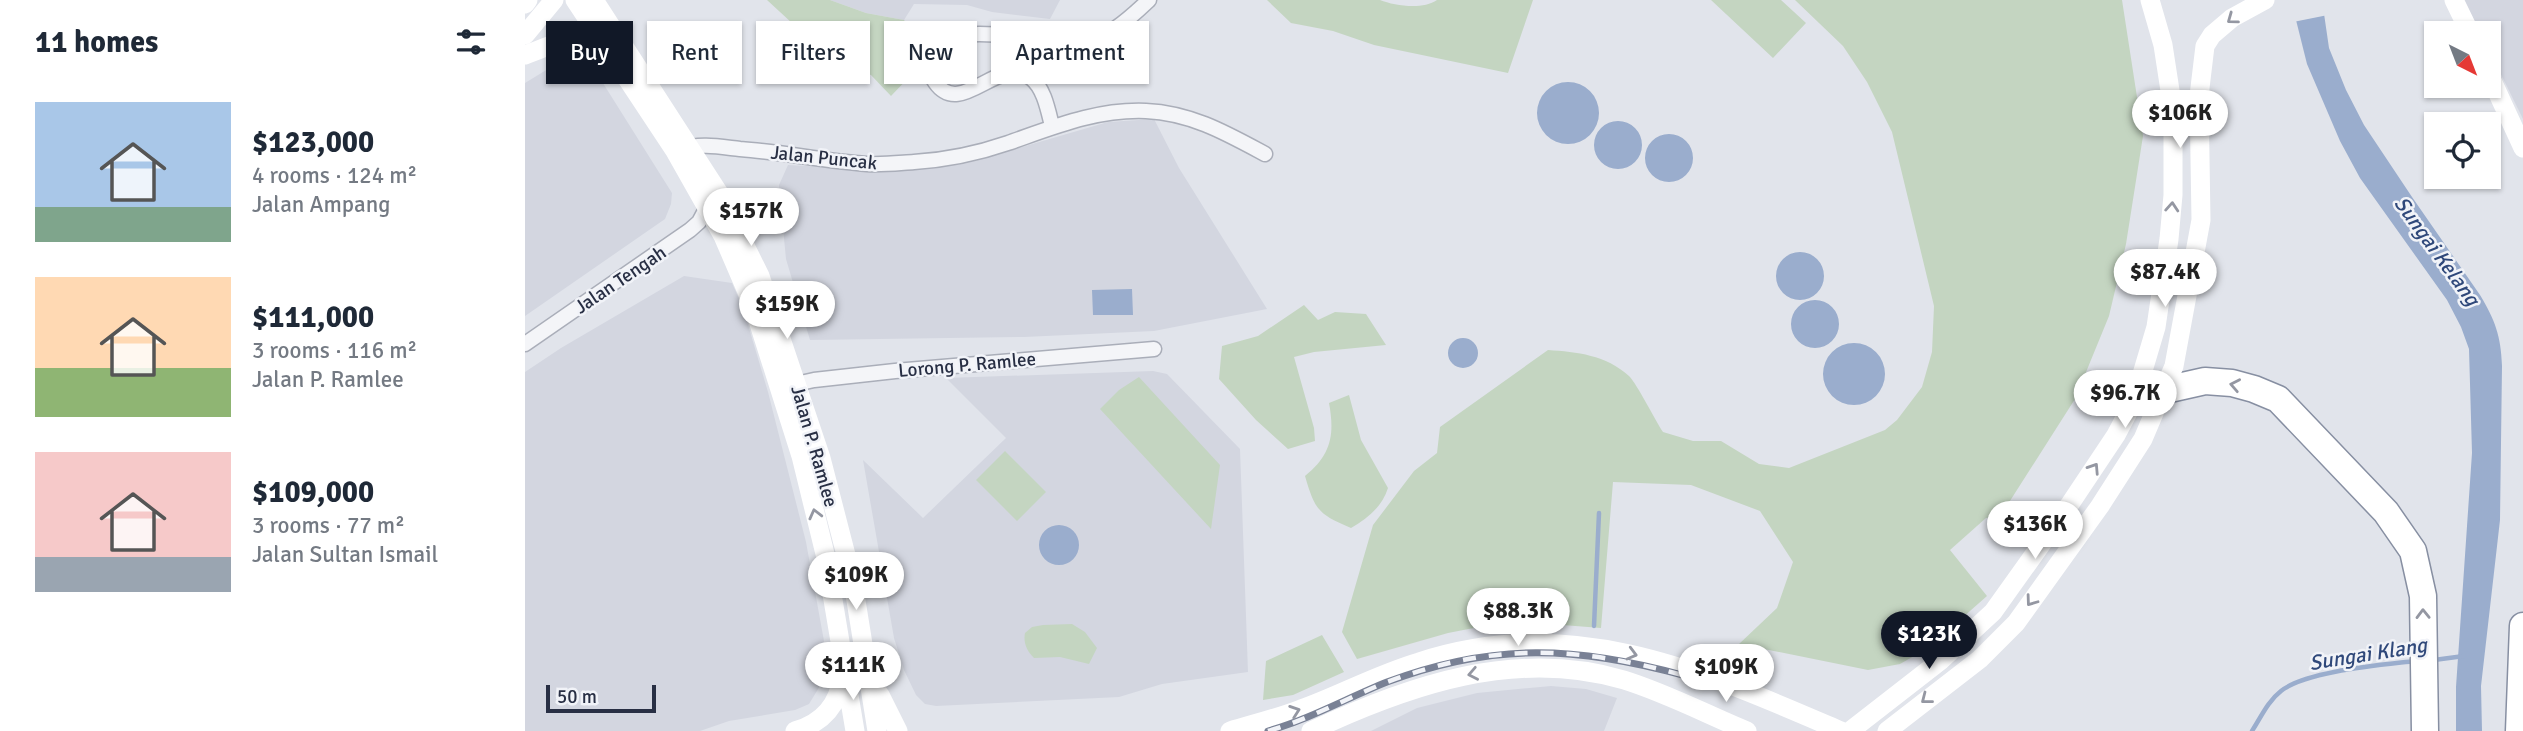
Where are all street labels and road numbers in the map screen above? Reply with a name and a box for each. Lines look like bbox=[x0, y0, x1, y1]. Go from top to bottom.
street label: Jalan Puncak bbox=[770, 140, 879, 176]
street label: Jalan Tengah bbox=[570, 240, 671, 319]
street label: Lorong P. Ramlee bbox=[897, 347, 1037, 383]
street label: Jalan P. Ramlee bbox=[785, 383, 843, 510]

